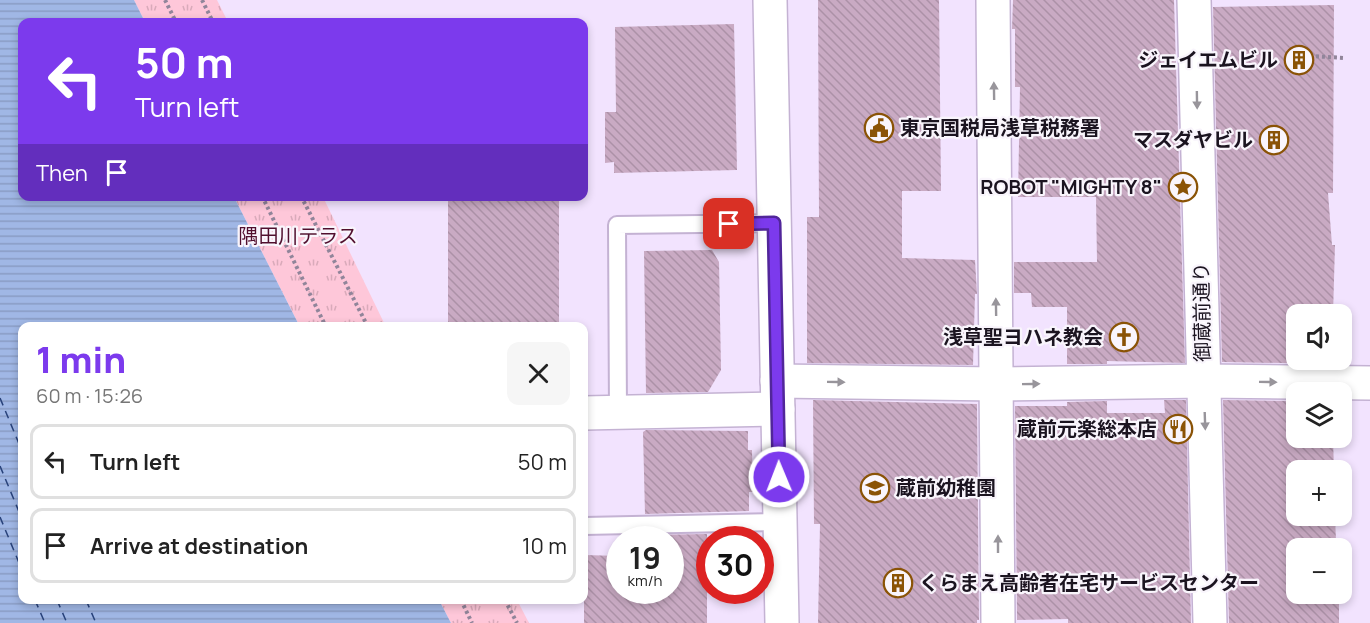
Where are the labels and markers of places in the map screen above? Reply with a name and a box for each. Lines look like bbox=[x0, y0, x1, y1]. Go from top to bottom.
building icon: ジェイエムビル bbox=[1283, 44, 1315, 76]
place label: ジェイエムビル bbox=[1138, 46, 1278, 73]
public building icon: 東京国税局浅草税務署 bbox=[863, 112, 895, 144]
place label: 東京国税局浅草税務署 bbox=[900, 114, 1100, 141]
building icon: マスダヤビル bbox=[1258, 124, 1290, 156]
place label: マスダヤビル bbox=[1133, 126, 1253, 153]
place icon: ROBOT "MIGHTY 8" bbox=[1167, 171, 1199, 203]
place label: ROBOT "MIGHTY 8" bbox=[980, 173, 1162, 200]
pin bbox=[703, 198, 754, 249]
church icon: 浅草聖ヨハネ教会 bbox=[1108, 321, 1140, 353]
place label: 浅草聖ヨハネ教会 bbox=[943, 323, 1103, 350]
restaurant icon: 蔵前元楽総本店 bbox=[1162, 413, 1194, 445]
place label: 蔵前元楽総本店 bbox=[1017, 415, 1157, 442]
school or university icon: 蔵前幼稚園 bbox=[859, 472, 891, 504]
place label: 蔵前幼稚園 bbox=[896, 474, 996, 501]
building icon: くらまえ高齢者在宅サービスセンター bbox=[882, 567, 914, 599]
place label: くらまえ高齢者在宅サービスセンター bbox=[919, 569, 1259, 596]

